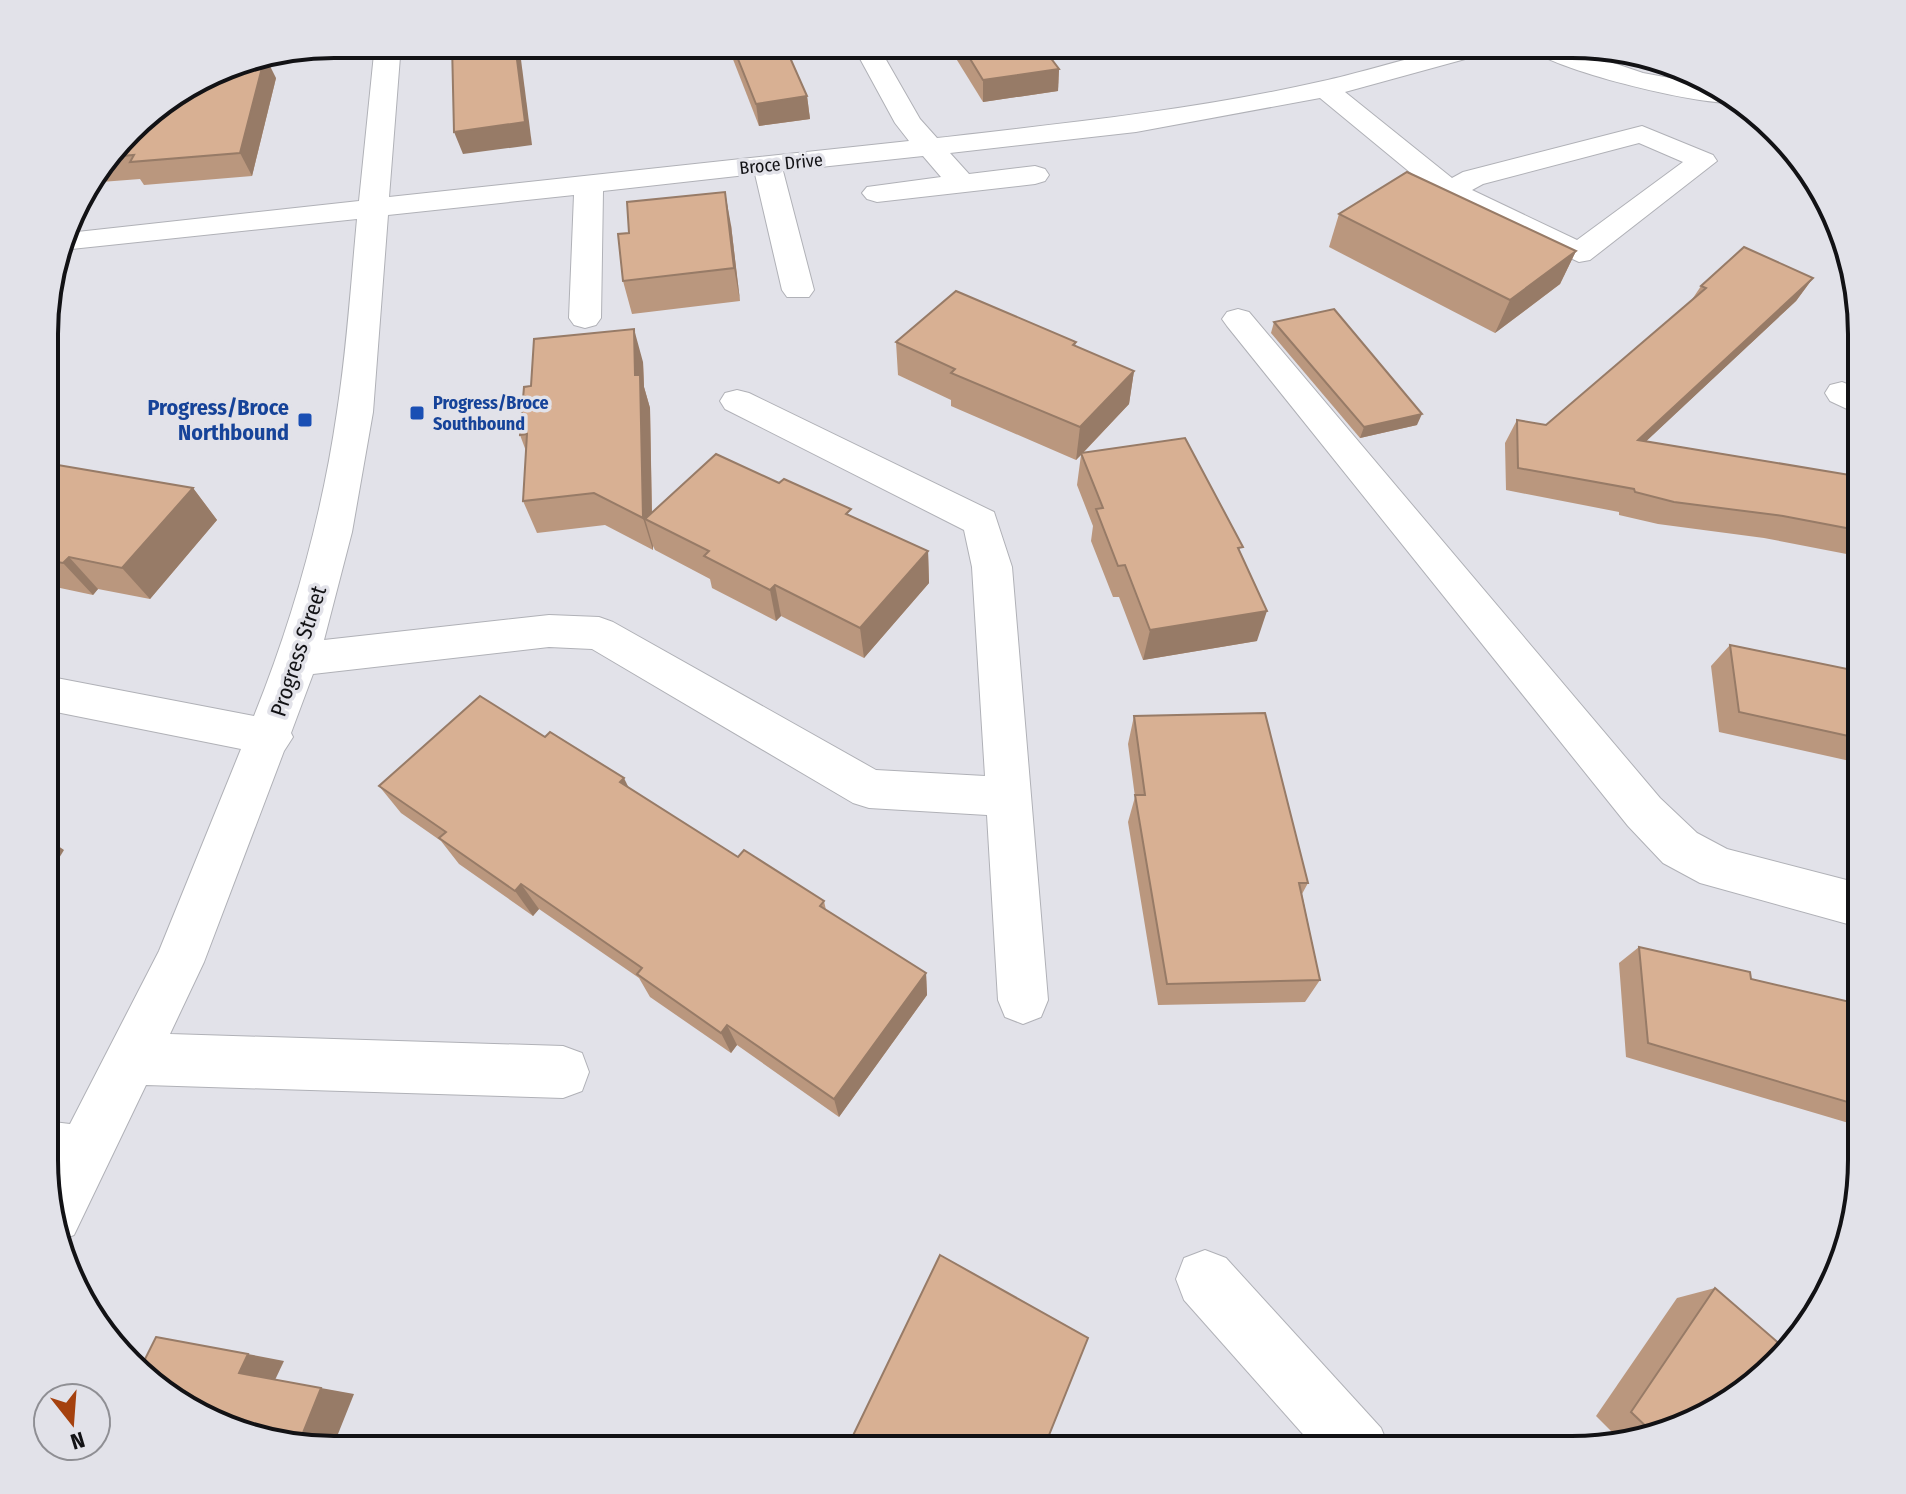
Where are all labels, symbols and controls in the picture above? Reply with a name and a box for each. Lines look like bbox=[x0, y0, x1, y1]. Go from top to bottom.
street label: Broce Drive bbox=[738, 149, 824, 179]
place label: Progress/Broce Southbound bbox=[433, 392, 549, 435]
place label: Progress/Broce Northbound bbox=[148, 394, 289, 446]
marker: Progress/Broce Southbound bbox=[408, 404, 426, 422]
marker: Progress/Broce Northbound bbox=[296, 411, 314, 429]
street label: Progress Street bbox=[265, 582, 333, 720]
north arrow bbox=[32, 1382, 112, 1462]
text: N bbox=[67, 1426, 88, 1455]

